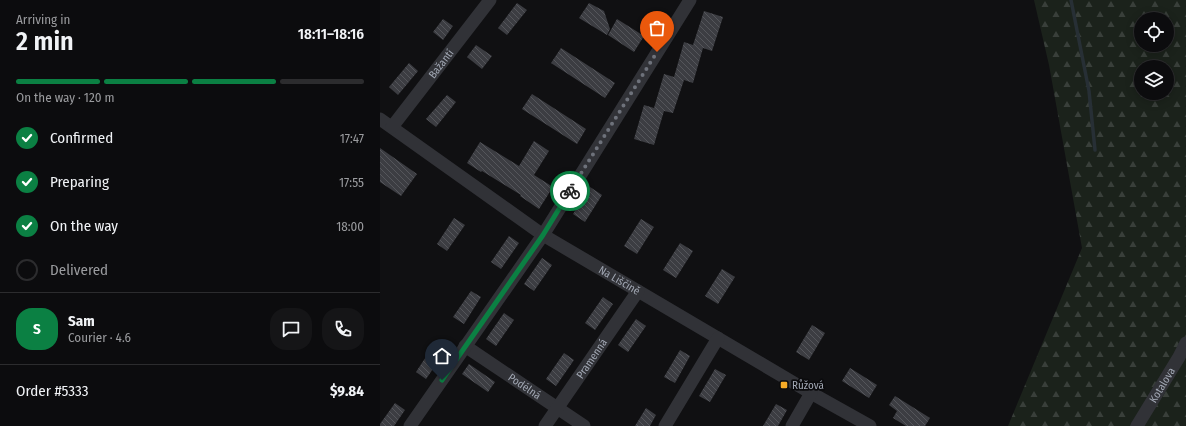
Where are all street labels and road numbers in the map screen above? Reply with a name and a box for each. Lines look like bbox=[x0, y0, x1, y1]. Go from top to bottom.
street label: Bažantí bbox=[426, 47, 457, 81]
street label: Na Liščině bbox=[596, 263, 642, 298]
street label: Pramenná bbox=[574, 336, 610, 381]
street label: Kotalova bbox=[1147, 365, 1178, 405]
street label: Podélná bbox=[506, 371, 543, 402]

